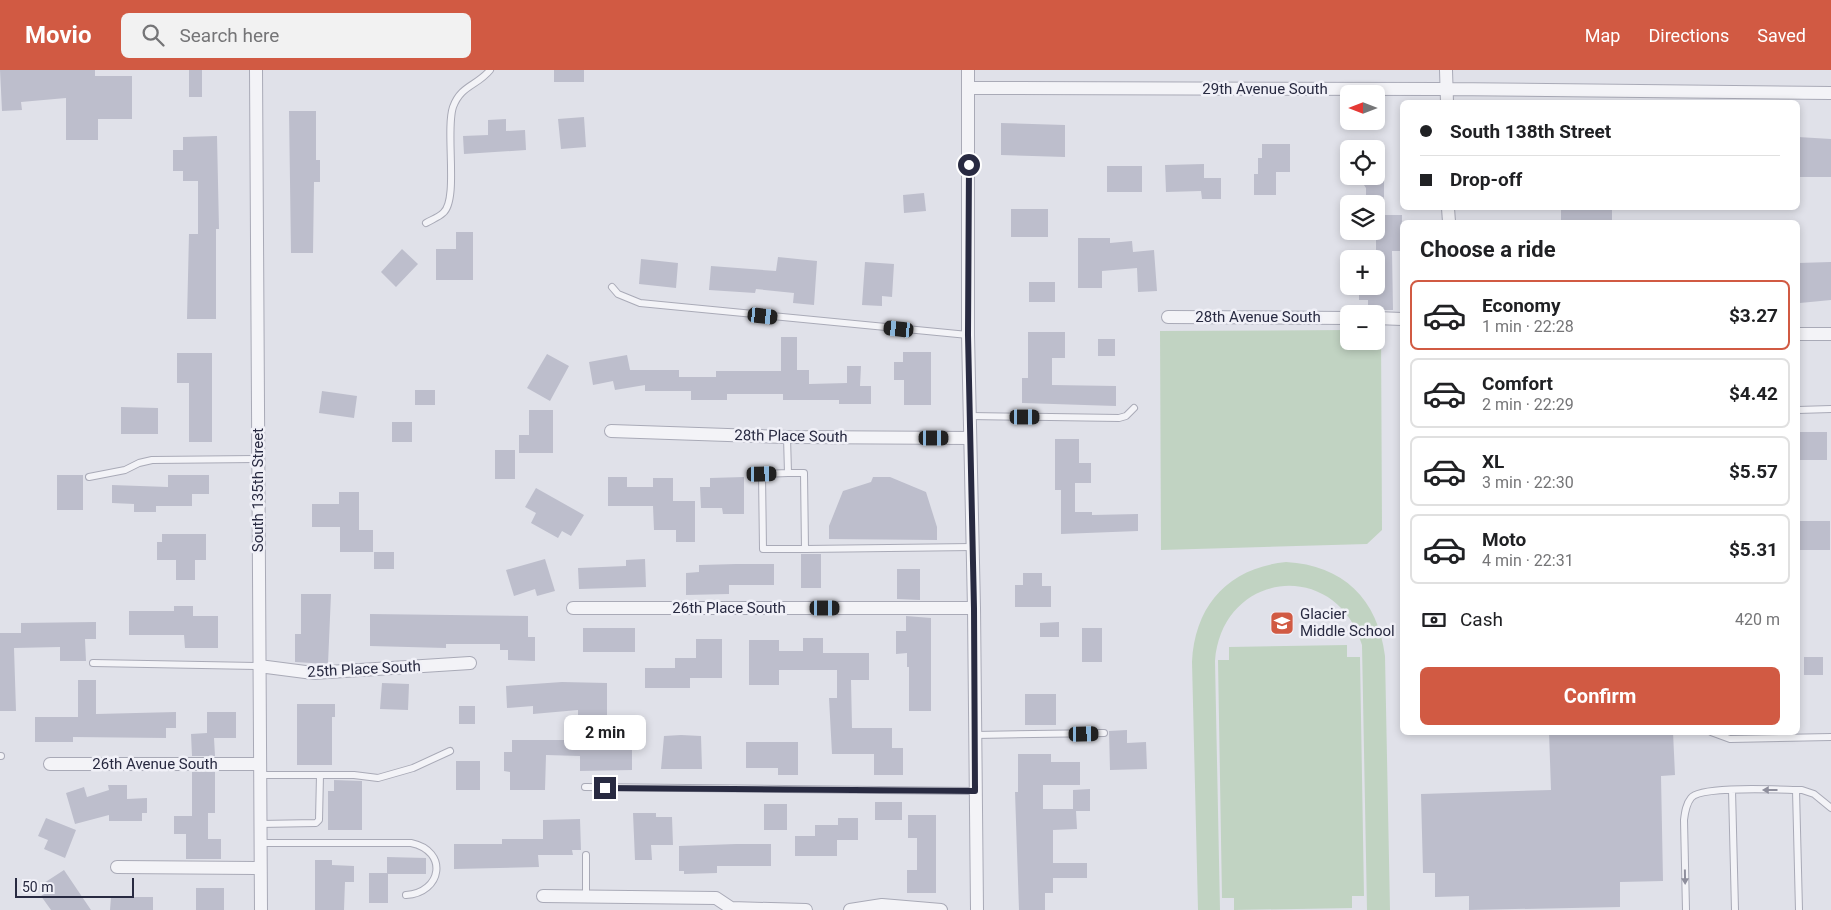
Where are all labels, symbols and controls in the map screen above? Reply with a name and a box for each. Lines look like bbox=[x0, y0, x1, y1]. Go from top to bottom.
search box bbox=[121, 13, 471, 58]
text: Movio bbox=[25, 21, 91, 49]
icon: search bbox=[139, 21, 167, 49]
text: Search here bbox=[179, 24, 279, 47]
text: Map bbox=[1585, 25, 1620, 46]
text: Directions bbox=[1648, 25, 1729, 46]
text: Saved bbox=[1757, 25, 1806, 46]
street label: 29th Avenue South bbox=[1202, 80, 1328, 98]
north arrow bbox=[1340, 85, 1385, 130]
map controls bbox=[1340, 85, 1385, 350]
text: South 138th Street bbox=[1450, 120, 1611, 143]
button: locate bbox=[1340, 140, 1385, 185]
route start bbox=[958, 154, 980, 176]
text: Drop-off bbox=[1450, 168, 1522, 191]
button: layers bbox=[1340, 195, 1385, 240]
text: Choose a ride bbox=[1420, 237, 1556, 262]
button: + bbox=[1340, 250, 1385, 295]
icon: car bbox=[1422, 293, 1467, 338]
text: Economy bbox=[1482, 294, 1561, 317]
text: $3.27 bbox=[1729, 304, 1778, 327]
button: − bbox=[1340, 305, 1385, 350]
car bbox=[747, 307, 778, 325]
street label: 28th Avenue South bbox=[1195, 308, 1321, 326]
text: 1 min · 22:28 bbox=[1482, 317, 1574, 336]
car bbox=[883, 320, 914, 338]
icon: car bbox=[1422, 371, 1467, 416]
text: Comfort bbox=[1482, 372, 1553, 395]
text: $4.42 bbox=[1729, 382, 1778, 405]
text: 2 min · 22:29 bbox=[1482, 395, 1574, 414]
car bbox=[1010, 410, 1040, 425]
street label: 28th Place South bbox=[734, 426, 848, 446]
street label: South 135th Street bbox=[249, 428, 267, 552]
car bbox=[919, 431, 949, 446]
icon: car bbox=[1422, 449, 1467, 494]
text: XL bbox=[1482, 450, 1504, 473]
text: $5.57 bbox=[1729, 460, 1778, 483]
car bbox=[746, 466, 777, 482]
text: 3 min · 22:30 bbox=[1482, 473, 1574, 492]
icon: car bbox=[1422, 527, 1467, 572]
text: Moto bbox=[1482, 528, 1526, 551]
text: $5.31 bbox=[1729, 538, 1778, 561]
text: 4 min · 22:31 bbox=[1482, 551, 1574, 570]
street label: 26th Place South bbox=[672, 599, 786, 617]
car bbox=[810, 601, 840, 616]
place label: Glacier Middle School bbox=[1300, 605, 1395, 640]
icon: cash bbox=[1420, 606, 1448, 634]
text: Cash bbox=[1460, 608, 1503, 631]
school or university icon: Glacier Middle School bbox=[1269, 610, 1295, 636]
text: 420 m bbox=[1735, 610, 1780, 629]
street label: 25th Place South bbox=[307, 657, 421, 681]
button: Confirm bbox=[1420, 667, 1780, 725]
callout: 2 min bbox=[564, 716, 646, 750]
text: 2 min bbox=[585, 723, 625, 742]
car bbox=[1068, 726, 1099, 742]
street label: 26th Avenue South bbox=[92, 755, 218, 773]
route end bbox=[594, 777, 616, 799]
one-way arrow bbox=[1762, 786, 1778, 794]
one-way arrow bbox=[1682, 870, 1690, 886]
scale bar bbox=[15, 875, 134, 898]
text: 50 m bbox=[22, 879, 54, 895]

